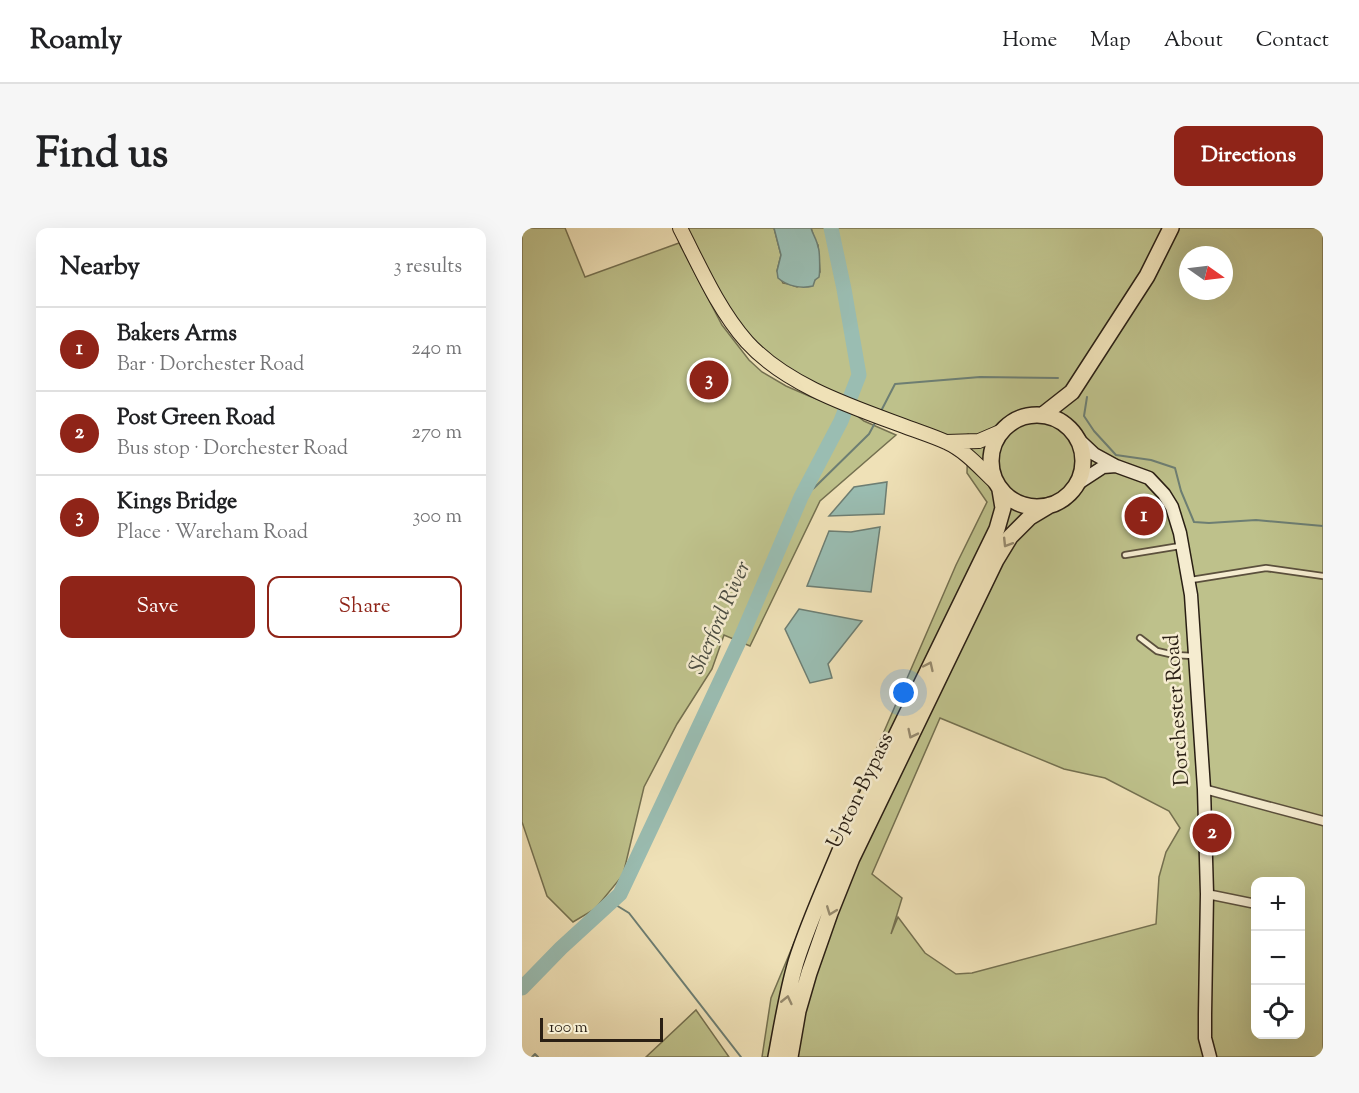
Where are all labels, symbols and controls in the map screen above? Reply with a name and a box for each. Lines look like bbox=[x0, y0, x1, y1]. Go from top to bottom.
text: Roamly bbox=[30, 21, 122, 61]
text: Home bbox=[1002, 26, 1057, 56]
text: Map bbox=[1090, 26, 1131, 56]
text: About bbox=[1164, 26, 1223, 56]
text: Contact bbox=[1256, 26, 1329, 56]
text: Find us bbox=[36, 126, 168, 186]
button: Directions bbox=[1174, 126, 1323, 186]
north arrow bbox=[1179, 246, 1233, 300]
text: Nearby bbox=[60, 249, 140, 286]
text: 3 results bbox=[393, 253, 462, 282]
text: Bakers Arms bbox=[117, 319, 237, 351]
text: 1 bbox=[76, 335, 83, 364]
text: 240 m bbox=[411, 335, 462, 364]
text: Bar · Dorchester Road bbox=[117, 351, 304, 380]
pin: 3 bbox=[690, 358, 729, 402]
text: Post Green Road bbox=[117, 403, 275, 435]
text: 2 bbox=[75, 419, 84, 448]
text: 270 m bbox=[412, 419, 462, 448]
text: Bus stop · Dorchester Road bbox=[117, 435, 348, 464]
text: Kings Bridge bbox=[117, 487, 237, 519]
pin: 1 bbox=[1124, 494, 1164, 538]
text: 3 bbox=[75, 503, 84, 532]
text: 300 m bbox=[412, 503, 462, 532]
text: Place · Wareham Road bbox=[117, 519, 308, 548]
one-way arrow bbox=[1002, 537, 1014, 547]
water label: Sherford River bbox=[682, 556, 760, 680]
button: Save bbox=[60, 576, 255, 638]
button: Share bbox=[267, 576, 462, 638]
street label: Dorchester Road bbox=[1158, 633, 1198, 787]
one-way arrow bbox=[922, 662, 934, 673]
your location bbox=[889, 678, 918, 707]
street label: Upton Bypass bbox=[820, 728, 902, 854]
one-way arrow bbox=[908, 728, 919, 739]
pin: 2 bbox=[1192, 810, 1232, 856]
map controls bbox=[1251, 877, 1305, 1039]
button: + bbox=[1251, 877, 1305, 931]
one-way arrow bbox=[826, 905, 838, 916]
button: − bbox=[1251, 931, 1305, 985]
button: locate bbox=[1251, 985, 1305, 1039]
one-way arrow bbox=[780, 995, 793, 1005]
scale bar bbox=[540, 1015, 663, 1042]
text: 100 m bbox=[549, 1017, 588, 1040]

